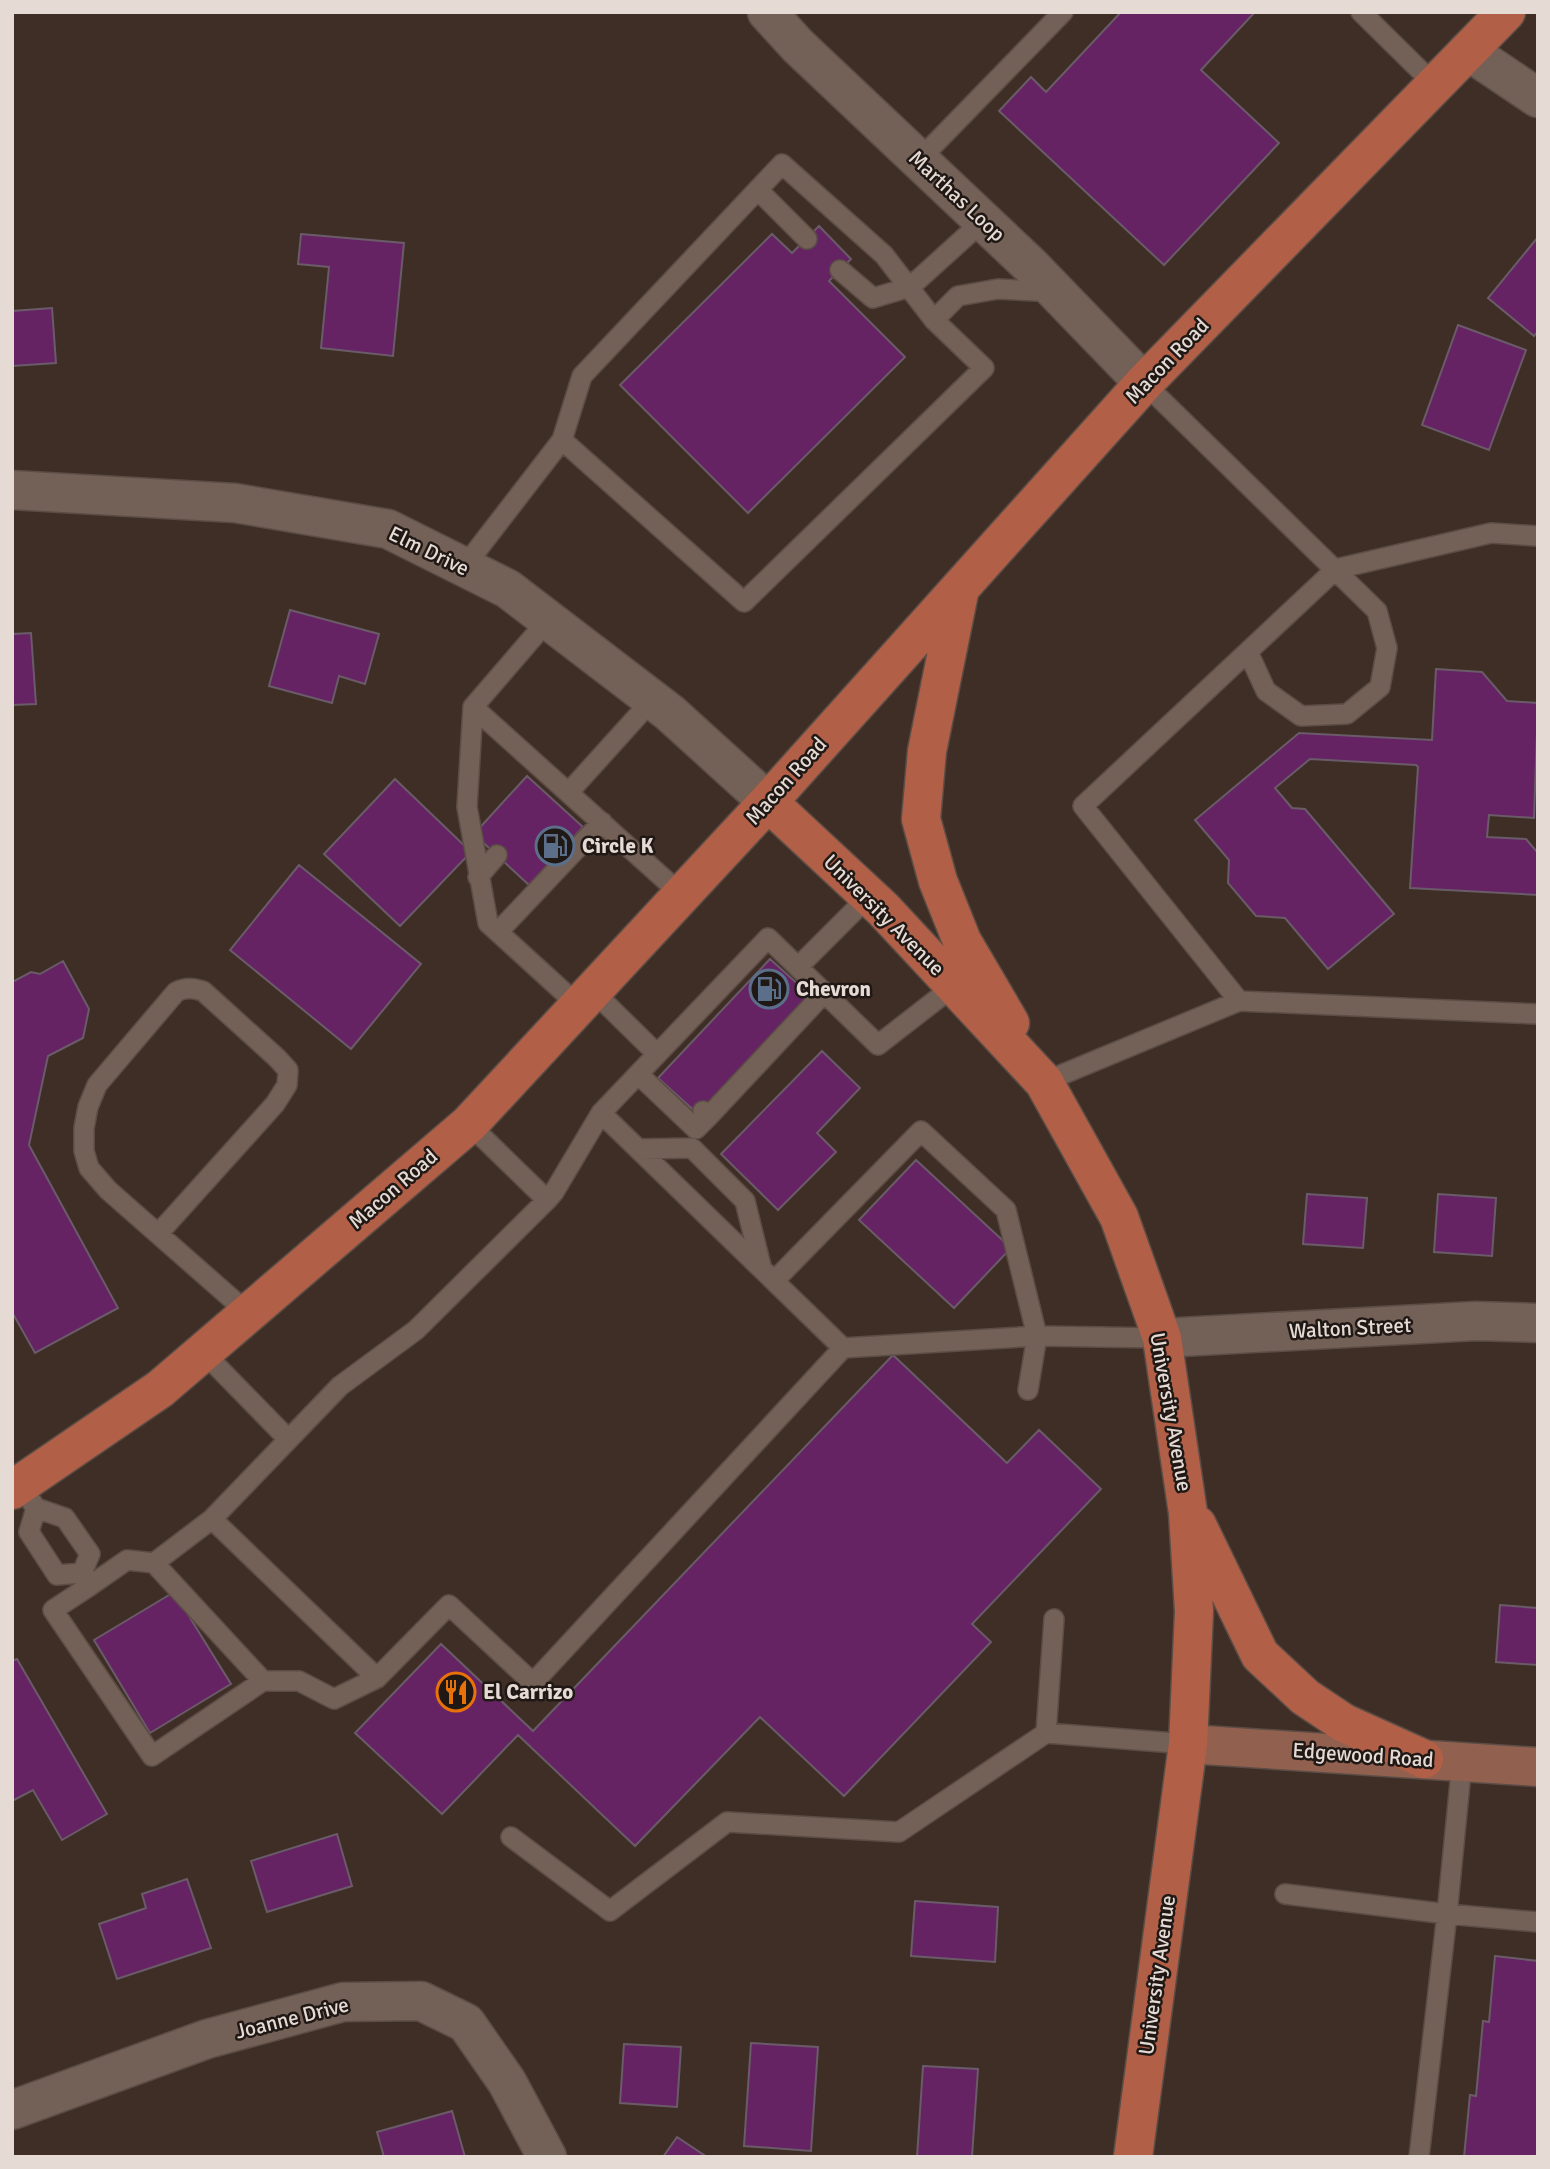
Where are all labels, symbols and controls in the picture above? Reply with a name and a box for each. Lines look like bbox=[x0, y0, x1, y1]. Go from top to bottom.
street label: Marthas Loop bbox=[903, 145, 1011, 247]
street label: Macon Road bbox=[1120, 313, 1214, 409]
street label: Elm Drive bbox=[384, 520, 474, 582]
street label: Macon Road bbox=[740, 732, 832, 830]
fuel station icon: Circle K bbox=[534, 825, 576, 867]
place label: Circle K bbox=[582, 833, 653, 859]
street label: University Avenue bbox=[818, 849, 950, 981]
fuel station icon: Chevron bbox=[748, 968, 790, 1010]
place label: Chevron bbox=[796, 976, 871, 1002]
street label: Macon Road bbox=[343, 1143, 443, 1235]
street label: Walton Street bbox=[1288, 1312, 1412, 1344]
street label: University Avenue bbox=[1144, 1331, 1198, 1493]
restaurant icon: El Carrizo bbox=[435, 1671, 477, 1713]
place label: El Carrizo bbox=[483, 1679, 573, 1705]
street label: Edgewood Road bbox=[1291, 1737, 1435, 1773]
street label: University Avenue bbox=[1133, 1894, 1181, 2056]
street label: Joanne Drive bbox=[233, 1991, 351, 2045]

